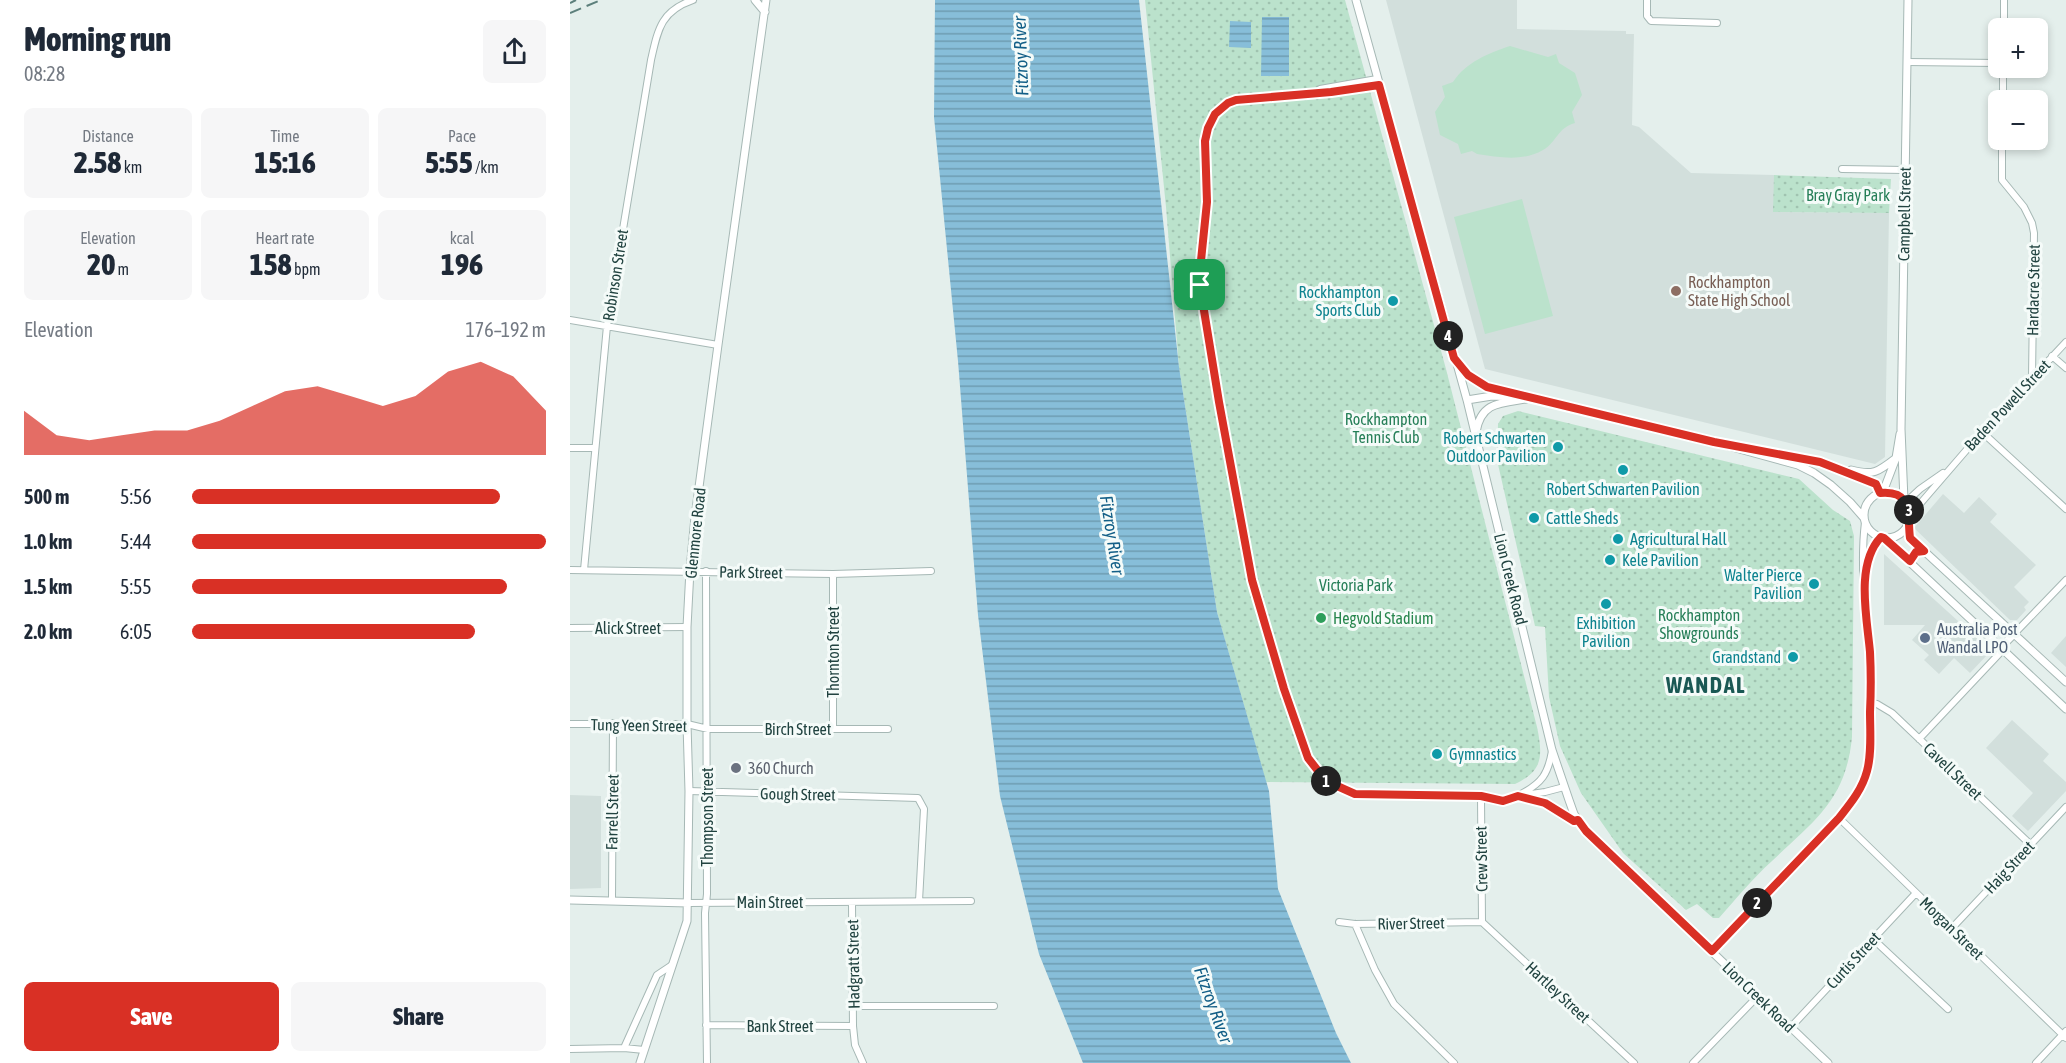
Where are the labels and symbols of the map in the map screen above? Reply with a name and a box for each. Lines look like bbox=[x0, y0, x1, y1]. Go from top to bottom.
water label: Fitzroy River bbox=[1009, 15, 1032, 96]
street label: Campbell Street bbox=[1894, 166, 1915, 261]
park label: Bray Gray Park bbox=[1806, 186, 1890, 205]
street label: Robinson Street bbox=[599, 227, 631, 322]
street label: Hardacre Street bbox=[2023, 244, 2043, 336]
pin bbox=[1174, 259, 1225, 310]
place label: Rockhampton State High School bbox=[1688, 273, 1791, 310]
place label: Rockhampton Sports Club bbox=[1298, 283, 1381, 320]
marker: Rockhampton State High School bbox=[1669, 284, 1683, 298]
marker: Rockhampton Sports Club bbox=[1386, 294, 1400, 308]
pin: 4 bbox=[1433, 321, 1463, 351]
street label: Baden Powell Street bbox=[1960, 356, 2054, 454]
park label: Rockhampton Tennis Club bbox=[1345, 410, 1427, 446]
place label: Robert Schwarten Outdoor Pavilion bbox=[1443, 429, 1546, 465]
marker: Robert Schwarten Outdoor Pavilion bbox=[1551, 440, 1565, 454]
marker: Robert Schwarten Pavilion bbox=[1616, 463, 1630, 477]
place label: Robert Schwarten Pavilion bbox=[1546, 480, 1700, 498]
street label: Glenmore Road bbox=[681, 487, 709, 579]
water label: Fitzroy River bbox=[1096, 494, 1129, 577]
pin: 3 bbox=[1894, 495, 1924, 525]
place label: Cattle Sheds bbox=[1546, 509, 1619, 527]
marker: Cattle Sheds bbox=[1527, 511, 1541, 525]
place label: Agricultural Hall bbox=[1630, 530, 1728, 549]
street label: Lion Creek Road bbox=[1491, 531, 1531, 627]
marker: Agricultural Hall bbox=[1611, 532, 1625, 546]
place label: Kele Pavilion bbox=[1622, 551, 1699, 569]
marker: Kele Pavilion bbox=[1603, 553, 1617, 567]
street label: Park Street bbox=[719, 562, 784, 582]
place label: Walter Pierce Pavilion bbox=[1724, 566, 1802, 602]
park label: Victoria Park bbox=[1319, 576, 1393, 594]
marker: Walter Pierce Pavilion bbox=[1807, 577, 1821, 591]
marker: Exhibition Pavilion bbox=[1599, 597, 1613, 611]
street label: Thornton Street bbox=[824, 606, 842, 698]
park label: Rockhampton Showgrounds bbox=[1658, 606, 1740, 643]
place label: Hegvold Stadium bbox=[1333, 609, 1434, 628]
marker: Hegvold Stadium bbox=[1314, 611, 1328, 625]
place label: Exhibition Pavilion bbox=[1576, 614, 1636, 650]
street label: Alick Street bbox=[595, 619, 661, 637]
place label: Australia Post Wandal LPO bbox=[1937, 620, 2018, 656]
marker: Australia Post Wandal LPO bbox=[1918, 631, 1932, 645]
place label: Grandstand bbox=[1712, 648, 1781, 666]
marker: Grandstand bbox=[1786, 650, 1800, 664]
district label: WANDAL bbox=[1665, 672, 1746, 698]
street label: Tung Yeen Street bbox=[591, 715, 688, 736]
street label: Birch Street bbox=[765, 720, 832, 738]
street label: Cavell Street bbox=[1920, 739, 1986, 803]
place label: Gymnastics bbox=[1449, 745, 1517, 764]
marker: Gymnastics bbox=[1430, 747, 1444, 761]
place label: 360 Church bbox=[748, 759, 814, 777]
marker: 360 Church bbox=[729, 761, 743, 775]
pin: 1 bbox=[1311, 766, 1341, 796]
street label: Thompson Street bbox=[698, 767, 717, 867]
street label: Farrell Street bbox=[602, 773, 622, 850]
street label: Gough Street bbox=[760, 784, 836, 805]
street label: Crew Street bbox=[1471, 826, 1491, 892]
street label: Haig Street bbox=[1980, 837, 2039, 897]
pin: 2 bbox=[1742, 888, 1772, 918]
street label: Main Street bbox=[737, 893, 804, 911]
street label: Morgan Street bbox=[1916, 893, 1988, 964]
street label: River Street bbox=[1377, 913, 1445, 933]
street label: Hadgratt Street bbox=[843, 919, 864, 1009]
street label: Curtis Street bbox=[1822, 928, 1884, 992]
street label: Hartley Street bbox=[1522, 958, 1594, 1027]
street label: Lion Creek Road bbox=[1719, 958, 1799, 1036]
water label: Fitzroy River bbox=[1190, 964, 1237, 1047]
street label: Bank Street bbox=[746, 1017, 814, 1035]

